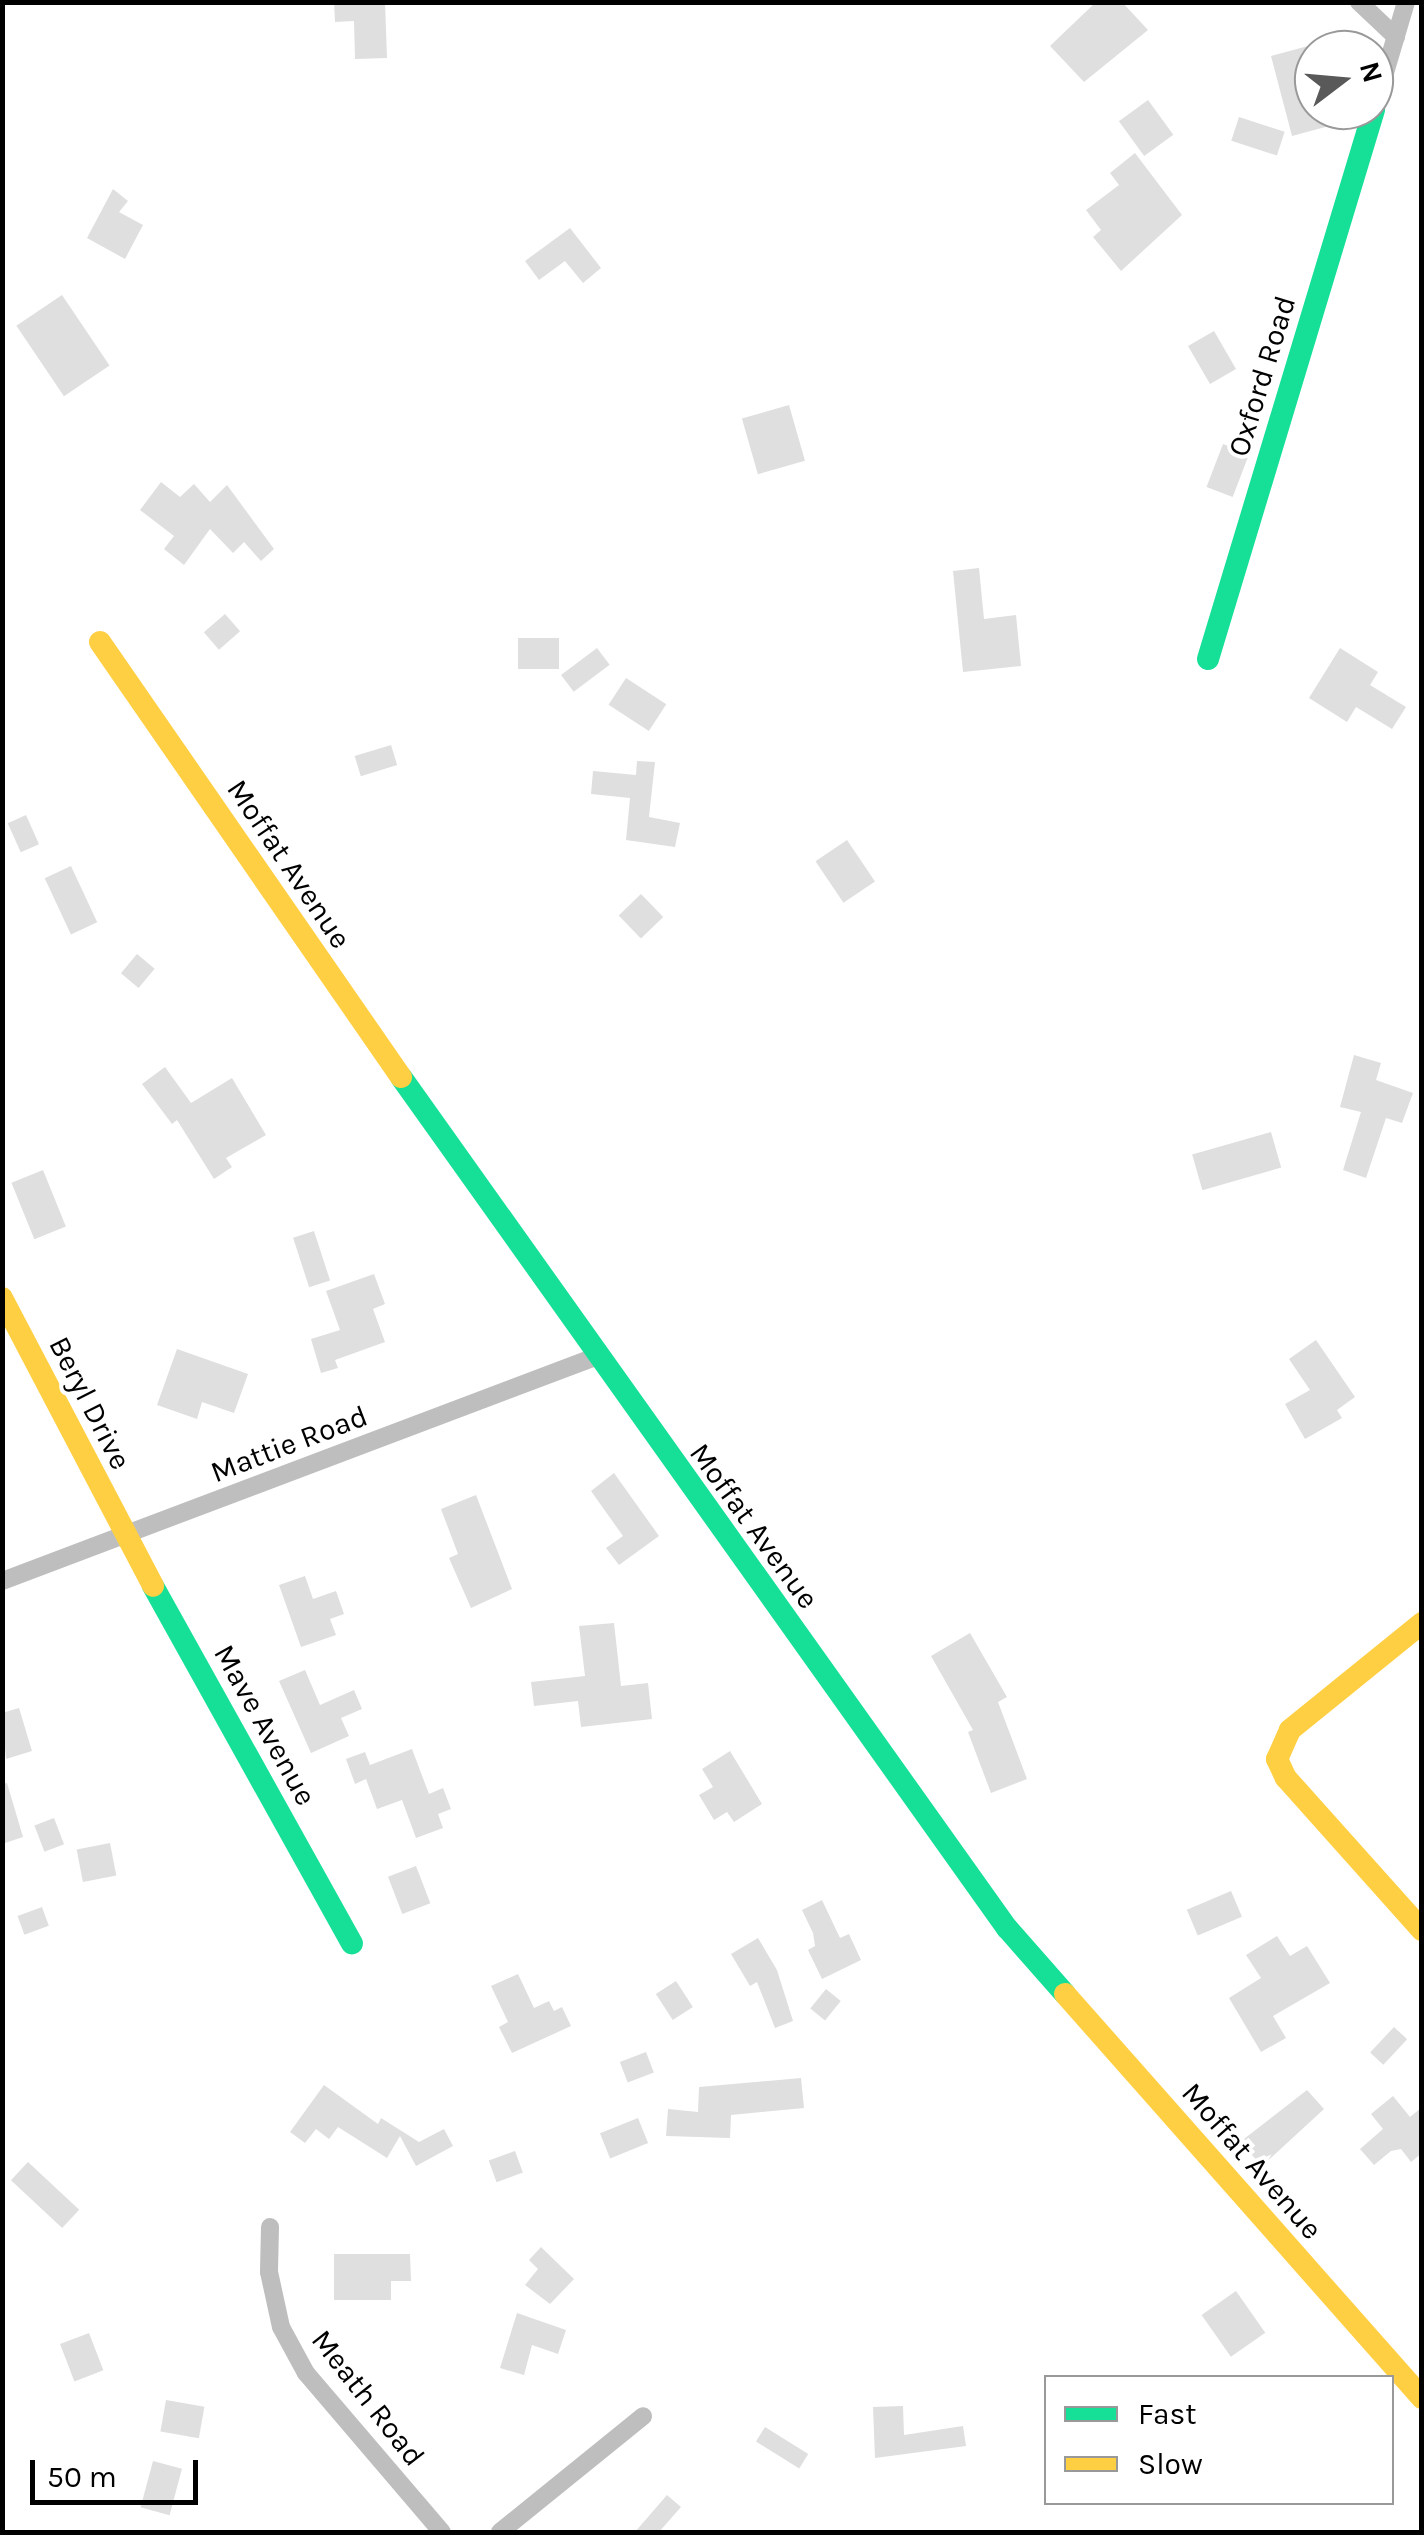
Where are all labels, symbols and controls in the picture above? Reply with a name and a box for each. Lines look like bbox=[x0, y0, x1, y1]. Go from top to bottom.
north arrow bbox=[1294, 30, 1394, 130]
text: N bbox=[1353, 58, 1390, 86]
street label: Oxford Road bbox=[1220, 291, 1304, 461]
street label: Moffat Avenue bbox=[219, 773, 359, 955]
street label: Beryl Drive bbox=[41, 1330, 139, 1476]
street label: Mattie Road bbox=[206, 1398, 372, 1490]
street label: Moffat Avenue bbox=[682, 1436, 826, 1616]
street label: Mave Avenue bbox=[206, 1638, 324, 1812]
street label: Moffat Avenue bbox=[1174, 2075, 1330, 2247]
street label: Meath Road bbox=[304, 2323, 432, 2473]
legend bbox=[1044, 2375, 1394, 2505]
text: Fast bbox=[1138, 2396, 1197, 2432]
scale bar bbox=[35, 2440, 202, 2502]
text: Slow bbox=[1138, 2446, 1203, 2482]
text: 50 m bbox=[47, 2459, 117, 2495]

